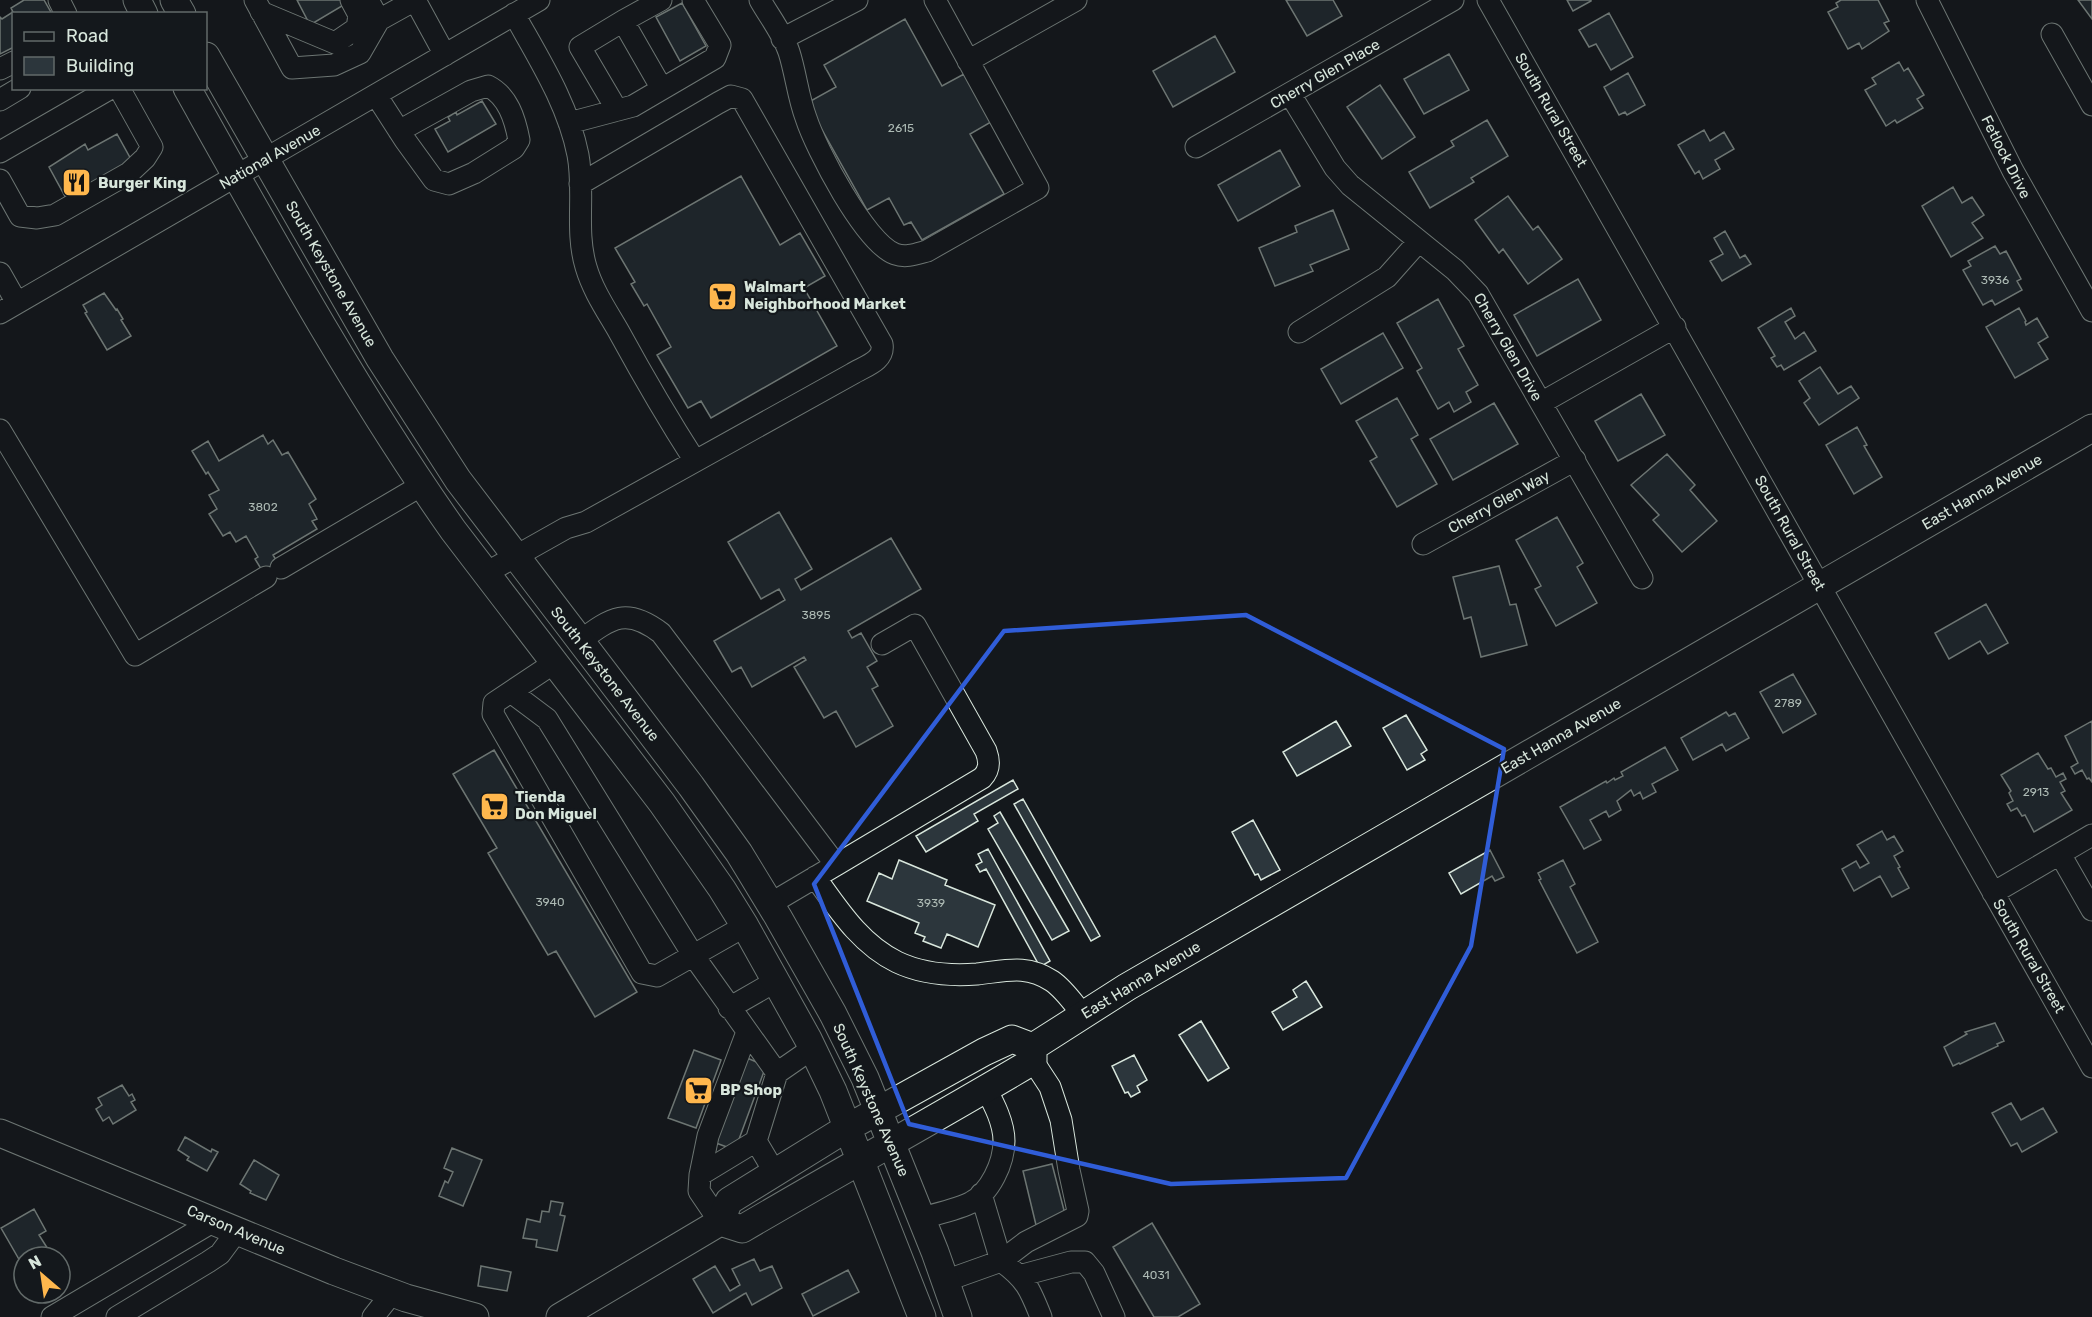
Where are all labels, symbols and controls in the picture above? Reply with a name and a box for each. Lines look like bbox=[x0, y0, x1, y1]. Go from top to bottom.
legend bbox=[12, 12, 207, 90]
text: Road bbox=[66, 25, 109, 47]
street label: Cherry Glen Place bbox=[1267, 35, 1383, 113]
street label: South Rural Street bbox=[1511, 50, 1591, 170]
text: Building bbox=[66, 55, 134, 77]
street label: Fetlock Drive bbox=[1977, 112, 2035, 202]
street label: National Avenue bbox=[216, 121, 324, 193]
house number: 2615 bbox=[888, 121, 914, 135]
restaurant icon: Burger King bbox=[61, 167, 93, 199]
place label: Burger King bbox=[98, 174, 186, 192]
street label: South Keystone Avenue bbox=[282, 198, 380, 350]
house number: 3936 bbox=[1981, 273, 2009, 287]
place label: Walmart Neighborhood Market bbox=[744, 278, 906, 313]
supermarket icon: Walmart Neighborhood Market bbox=[707, 280, 739, 312]
street label: Cherry Glen Drive bbox=[1470, 290, 1546, 404]
street label: East Hanna Avenue bbox=[1919, 450, 2045, 534]
street label: Cherry Glen Way bbox=[1445, 467, 1553, 537]
street label: South Rural Street bbox=[1751, 472, 1829, 594]
house number: 3802 bbox=[248, 500, 278, 514]
street label: South Keystone Avenue bbox=[547, 603, 663, 745]
house number: 3895 bbox=[801, 608, 831, 622]
street label: East Hanna Avenue bbox=[1498, 694, 1624, 778]
house number: 2789 bbox=[1774, 696, 1802, 710]
house number: 2913 bbox=[2023, 785, 2049, 799]
place label: Tienda Don Miguel bbox=[515, 788, 597, 823]
supermarket icon: Tienda Don Miguel bbox=[478, 790, 510, 822]
house number: 3940 bbox=[535, 895, 565, 909]
house number: 3939 bbox=[917, 896, 945, 910]
street label: South Rural Street bbox=[1989, 896, 2069, 1016]
street label: East Hanna Avenue bbox=[1078, 937, 1204, 1023]
street label: South Keystone Avenue bbox=[829, 1021, 913, 1179]
supermarket icon: BP Shop bbox=[683, 1074, 715, 1106]
place label: BP Shop bbox=[720, 1081, 782, 1099]
street label: Carson Avenue bbox=[184, 1201, 288, 1259]
north arrow bbox=[12, 1245, 72, 1305]
text: N bbox=[25, 1251, 45, 1273]
house number: 4031 bbox=[1142, 1268, 1170, 1282]

